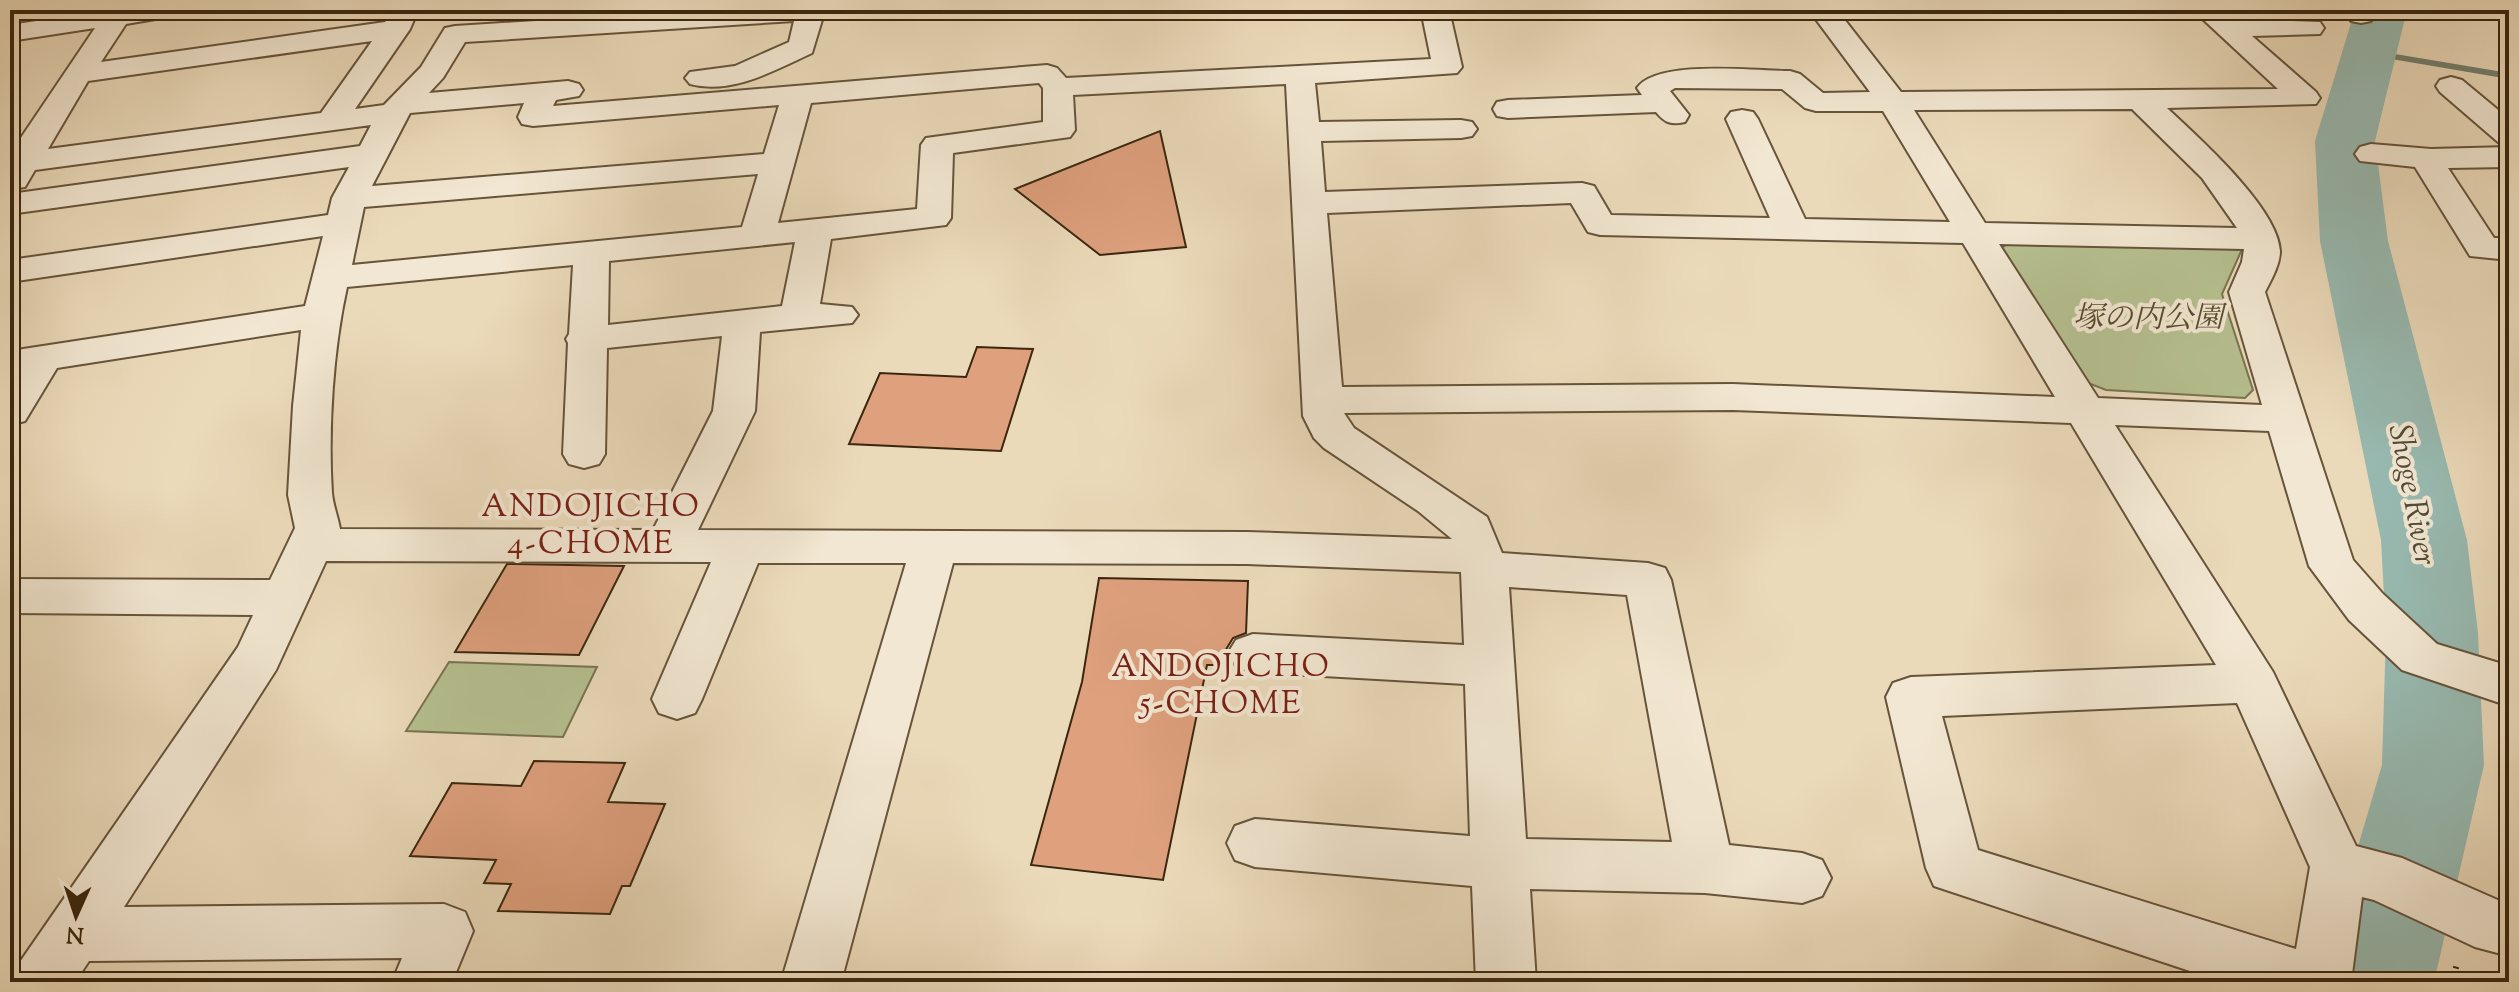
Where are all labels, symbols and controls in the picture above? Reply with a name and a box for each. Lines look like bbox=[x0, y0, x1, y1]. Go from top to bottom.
park label: 塚の内公園 bbox=[2073, 298, 2228, 341]
water label: Shoge River bbox=[2375, 421, 2447, 569]
district label: ANDOJICHO 4-CHOME bbox=[481, 485, 701, 568]
district label: ANDOJICHO 5-CHOME bbox=[1111, 645, 1331, 728]
north arrow bbox=[36, 876, 116, 956]
text: N bbox=[65, 917, 85, 949]

